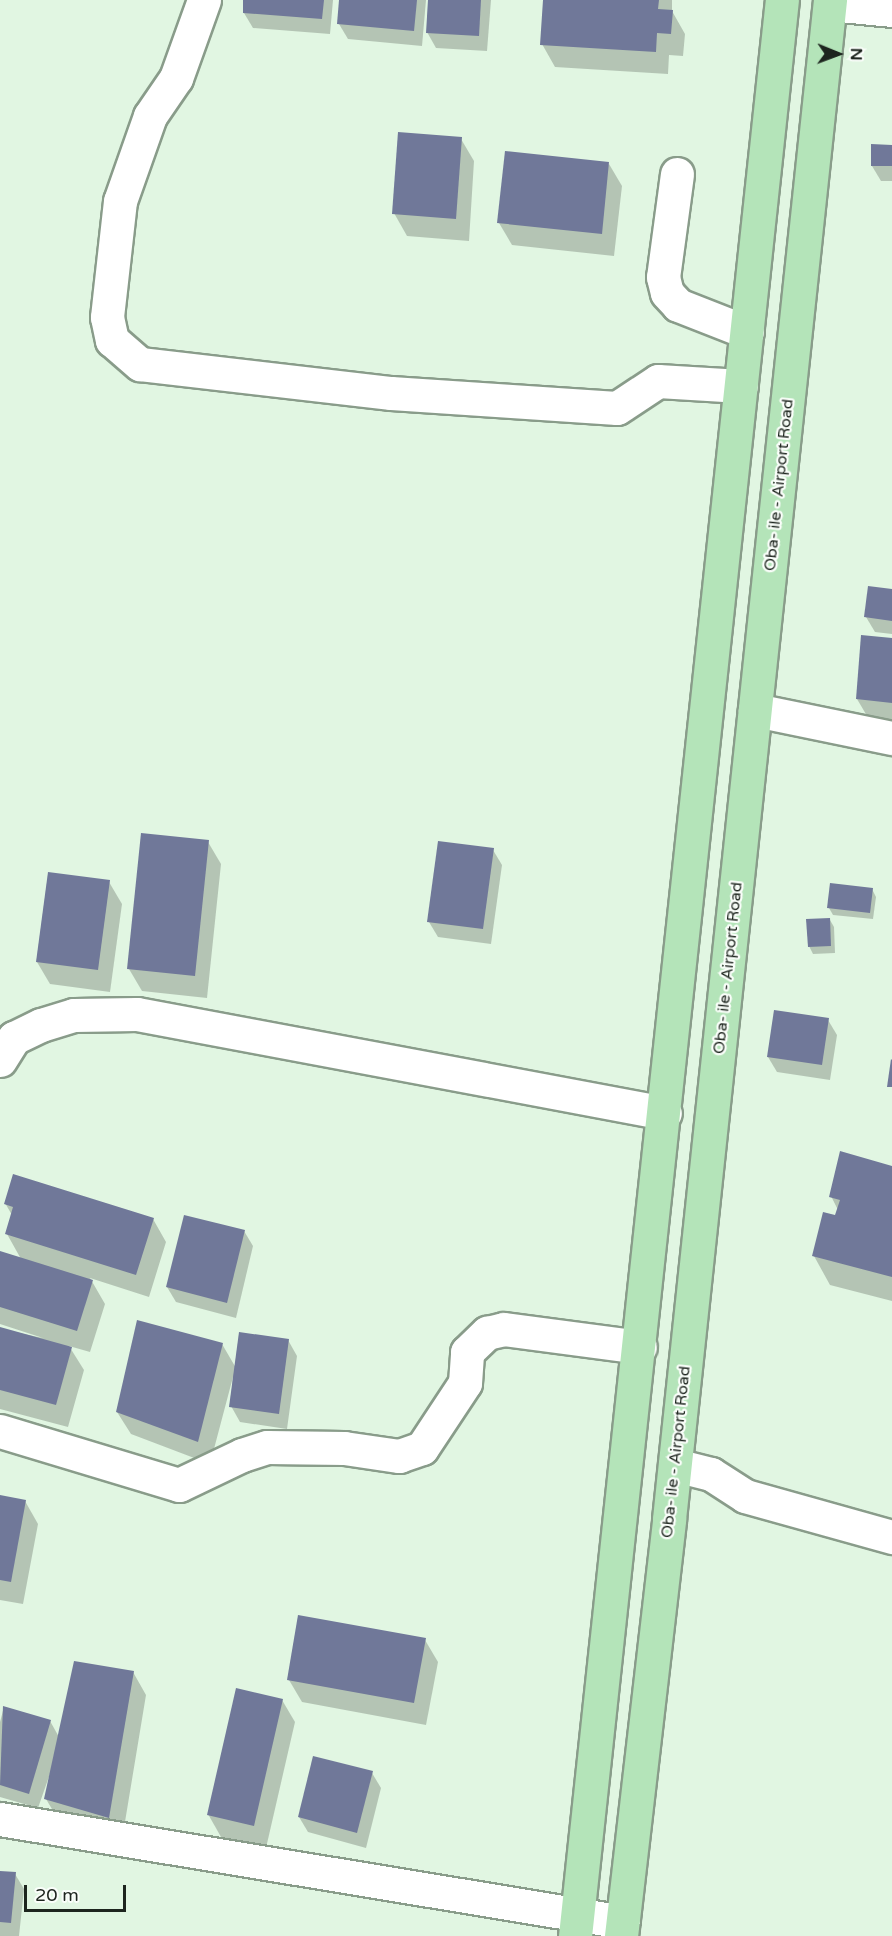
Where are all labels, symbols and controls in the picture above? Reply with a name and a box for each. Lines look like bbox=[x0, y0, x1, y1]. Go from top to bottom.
north arrow bbox=[808, 24, 868, 84]
text: N bbox=[846, 48, 866, 61]
street label: Oba- ile - Airport Road bbox=[760, 398, 798, 572]
street label: Oba- ile - Airport Road bbox=[709, 881, 747, 1055]
street label: Oba- ile - Airport Road bbox=[657, 1365, 695, 1539]
scale bar bbox=[27, 1873, 129, 1911]
text: 20 m bbox=[35, 1884, 79, 1906]

